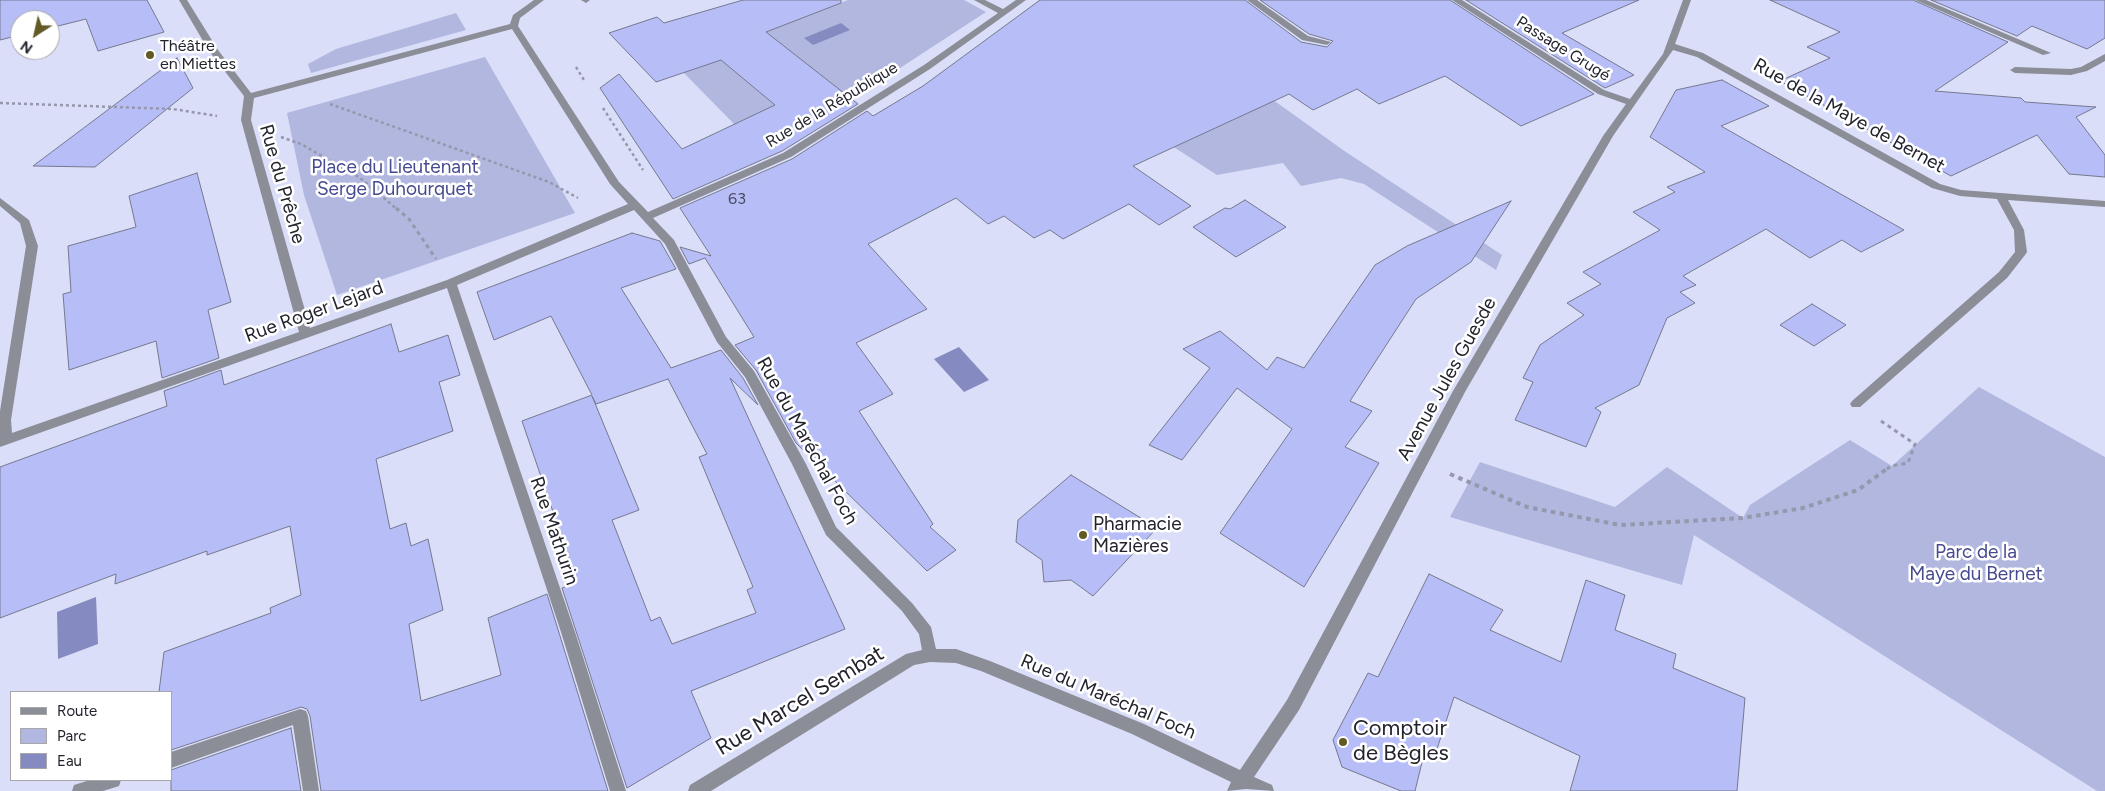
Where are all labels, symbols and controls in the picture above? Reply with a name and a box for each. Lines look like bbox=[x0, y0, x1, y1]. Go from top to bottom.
north arrow bbox=[10, 10, 60, 60]
street label: Passage Grugé bbox=[1513, 12, 1613, 86]
place label: Théâtre en Miettes bbox=[160, 36, 236, 74]
text: N bbox=[17, 37, 36, 57]
marker: Théâtre en Miettes bbox=[144, 49, 156, 61]
street label: Rue de la Maye de Bernet bbox=[1749, 54, 1949, 178]
street label: Rue de la République bbox=[763, 58, 901, 152]
street label: Rue du Prêche bbox=[254, 122, 310, 246]
park label: Place du Lieutenant Serge Duhourquet bbox=[311, 156, 479, 200]
house number: 63 bbox=[728, 189, 746, 209]
street label: Rue Roger Lejard bbox=[242, 276, 386, 348]
street label: Avenue Jules Guesde bbox=[1393, 293, 1501, 465]
street label: Rue du Maréchal Foch bbox=[751, 353, 863, 529]
street label: Rue Mathurin bbox=[525, 474, 583, 588]
place label: Pharmacie Mazières bbox=[1093, 513, 1182, 557]
marker: Pharmacie Mazières bbox=[1077, 529, 1089, 541]
park label: Parc de la Maye du Bernet bbox=[1909, 541, 2043, 585]
street label: Rue Marcel Sembat bbox=[711, 640, 889, 762]
street label: Rue du Maréchal Foch bbox=[1017, 650, 1199, 744]
legend bbox=[10, 691, 172, 781]
text: Route bbox=[57, 702, 97, 720]
place label: Comptoir de Bègles bbox=[1353, 716, 1449, 768]
text: Parc bbox=[57, 727, 86, 745]
marker: Comptoir de Bègles bbox=[1337, 736, 1349, 748]
text: Eau bbox=[57, 752, 82, 770]

